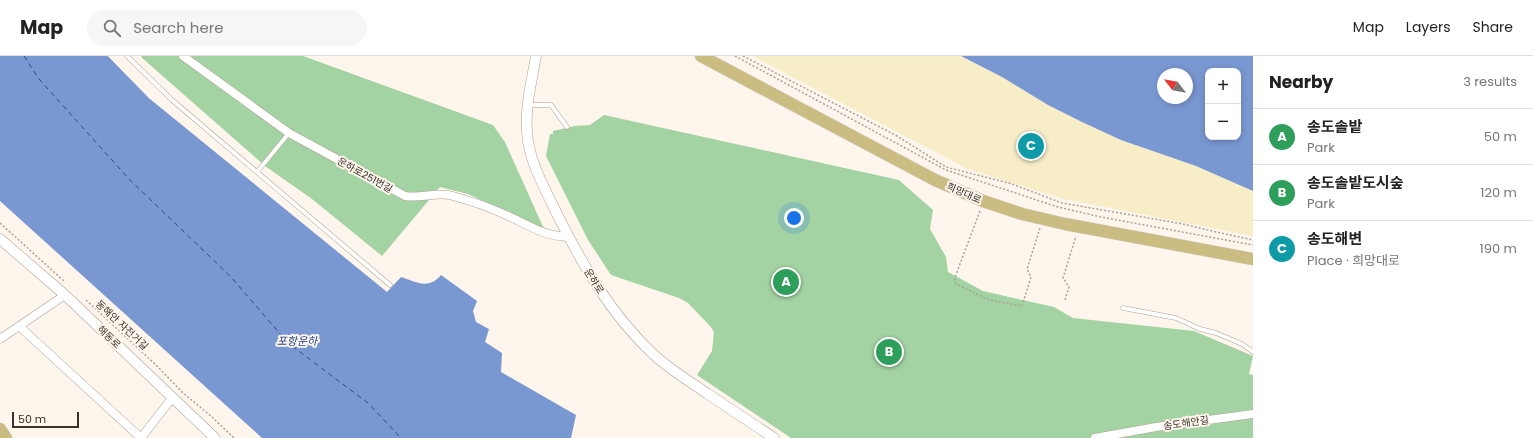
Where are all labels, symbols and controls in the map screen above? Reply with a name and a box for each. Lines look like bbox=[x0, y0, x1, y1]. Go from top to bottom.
search box bbox=[87, 10, 367, 46]
text: Map bbox=[20, 14, 63, 41]
icon: search bbox=[101, 17, 123, 39]
text: Search here bbox=[133, 17, 224, 38]
text: Map bbox=[1353, 17, 1384, 37]
text: Layers bbox=[1406, 17, 1450, 37]
text: Share bbox=[1472, 17, 1513, 37]
north arrow bbox=[1157, 68, 1193, 104]
map controls bbox=[1205, 68, 1241, 140]
button: + bbox=[1205, 68, 1241, 104]
text: Nearby bbox=[1269, 70, 1333, 94]
text: 3 results bbox=[1463, 72, 1517, 91]
button: − bbox=[1205, 104, 1241, 140]
text: 송도솔밭 bbox=[1307, 116, 1362, 137]
text: A bbox=[1277, 127, 1287, 146]
text: 50 m bbox=[1484, 127, 1517, 146]
pin: C bbox=[1018, 131, 1044, 161]
text: Park bbox=[1307, 138, 1335, 157]
street label: 운하로251번길 bbox=[335, 154, 395, 196]
text: 송도솔밭도시숲 bbox=[1307, 172, 1404, 193]
street label: 희망대로 bbox=[944, 179, 984, 207]
text: B bbox=[1278, 183, 1286, 202]
text: 120 m bbox=[1480, 183, 1517, 202]
text: Park bbox=[1307, 194, 1335, 213]
your location bbox=[784, 208, 804, 228]
text: 송도해변 bbox=[1307, 228, 1362, 249]
text: C bbox=[1277, 239, 1287, 258]
text: 190 m bbox=[1480, 239, 1517, 258]
text: Place · 희망대로 bbox=[1307, 251, 1400, 270]
street label: 운하로 bbox=[580, 265, 608, 297]
pin: A bbox=[773, 267, 799, 297]
street label: 동해안 자전거길 bbox=[92, 297, 152, 353]
street label: 해동로 bbox=[94, 322, 124, 352]
water label: 포항운하 bbox=[277, 333, 319, 349]
pin: B bbox=[876, 337, 902, 367]
scale bar bbox=[12, 410, 79, 429]
text: 50 m bbox=[18, 411, 46, 427]
street label: 송도해안길 bbox=[1162, 412, 1210, 434]

